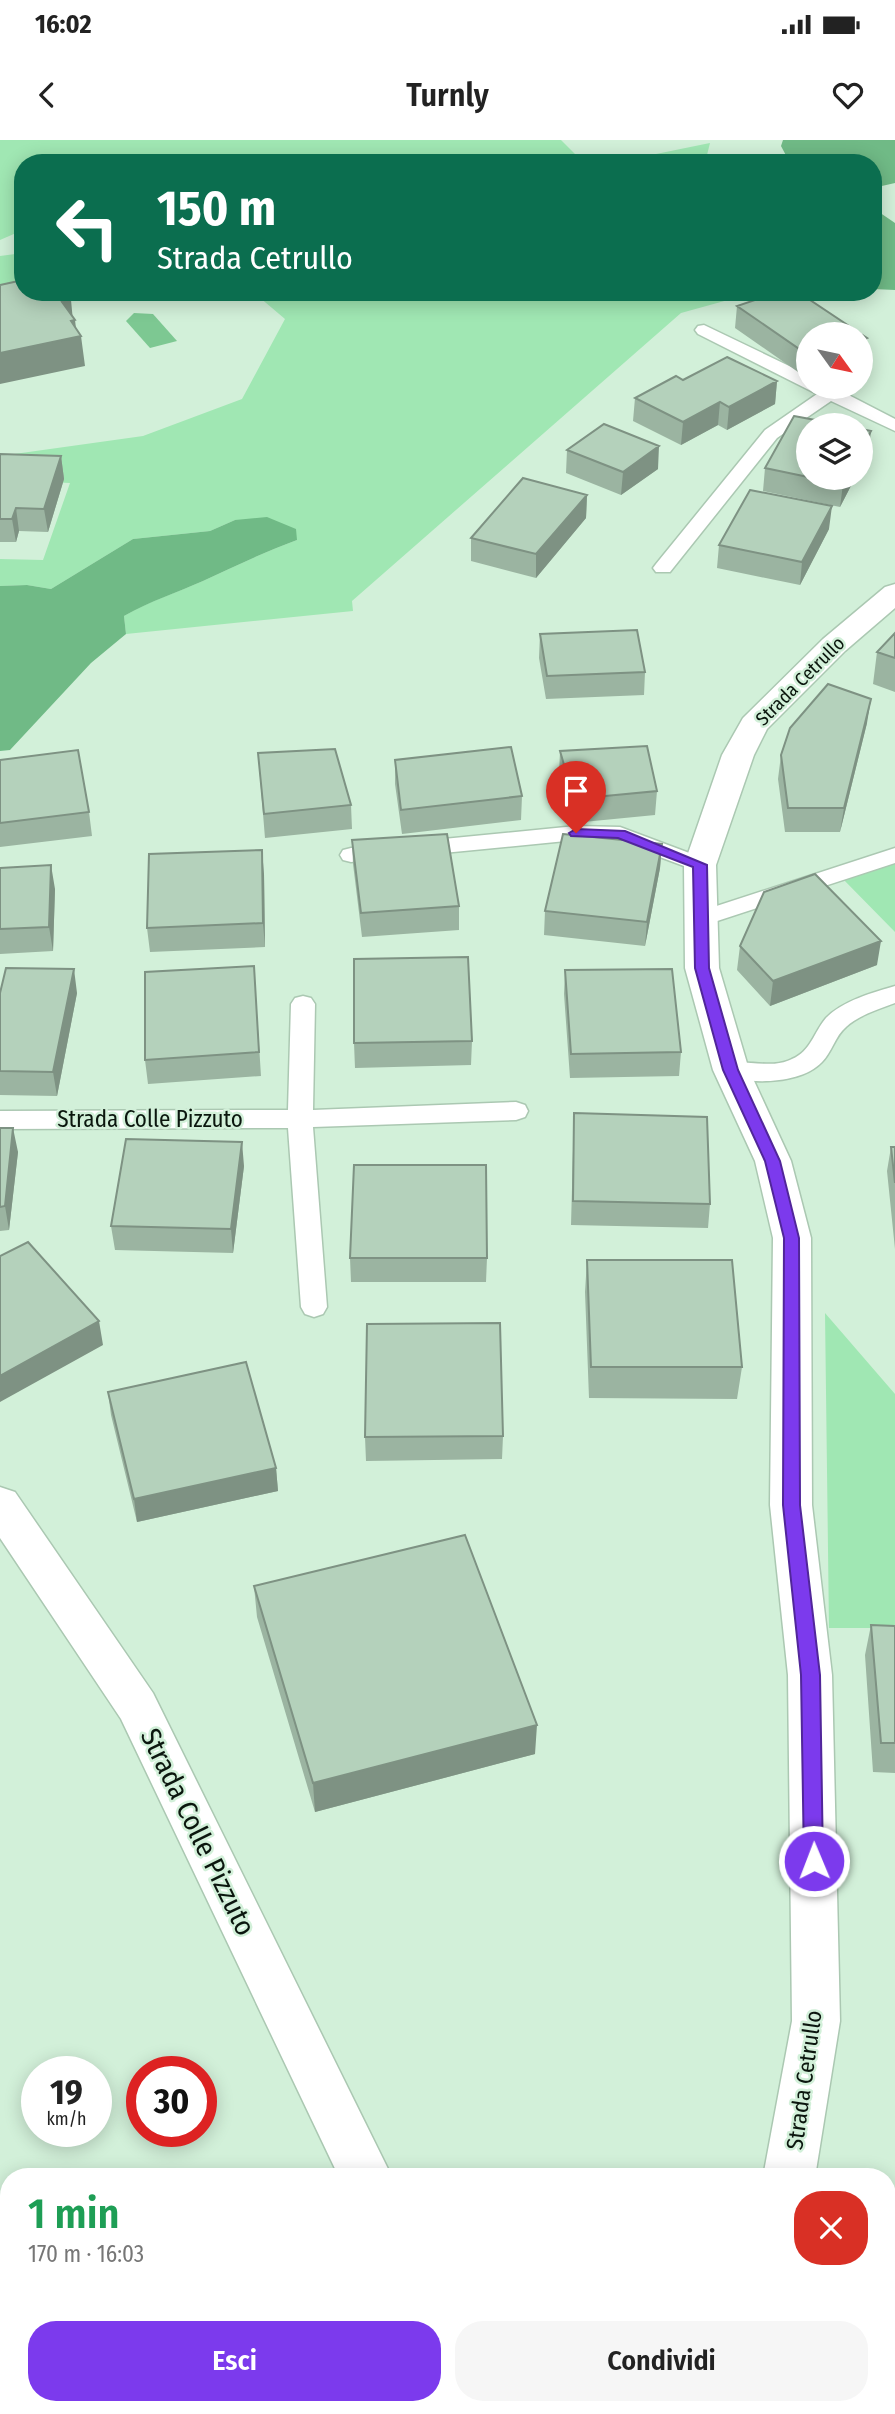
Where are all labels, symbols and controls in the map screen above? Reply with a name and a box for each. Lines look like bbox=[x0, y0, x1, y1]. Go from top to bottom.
text: 16:02 bbox=[35, 9, 92, 40]
icon: back bbox=[28, 76, 66, 114]
text: Turnly bbox=[406, 76, 489, 114]
icon: heart bbox=[829, 76, 867, 114]
text: 150 m bbox=[157, 179, 276, 238]
icon: left bbox=[42, 182, 133, 273]
text: Strada Cetrullo bbox=[157, 239, 353, 277]
north arrow bbox=[796, 322, 873, 399]
map controls bbox=[796, 322, 873, 490]
button: layers bbox=[796, 413, 873, 490]
street label: Strada Cetrullo bbox=[751, 632, 849, 730]
pin bbox=[546, 761, 606, 833]
icon: arrive bbox=[557, 772, 595, 810]
street label: Strada Colle Pizzuto bbox=[57, 1105, 243, 1133]
street label: Strada Colle Pizzuto bbox=[134, 1723, 262, 1941]
position arrow bbox=[777, 1824, 851, 1898]
street label: Strada Cetrullo bbox=[780, 2008, 828, 2152]
speed limit sign: 30 bbox=[126, 2056, 217, 2147]
text: 19 bbox=[50, 2071, 83, 2113]
text: km/h bbox=[46, 2108, 87, 2130]
text: 1 min bbox=[28, 2189, 119, 2239]
button: close bbox=[794, 2191, 868, 2265]
text: 170 m · 16:03 bbox=[28, 2240, 144, 2268]
button: Esci bbox=[28, 2321, 441, 2401]
button: Condividi bbox=[455, 2321, 868, 2401]

